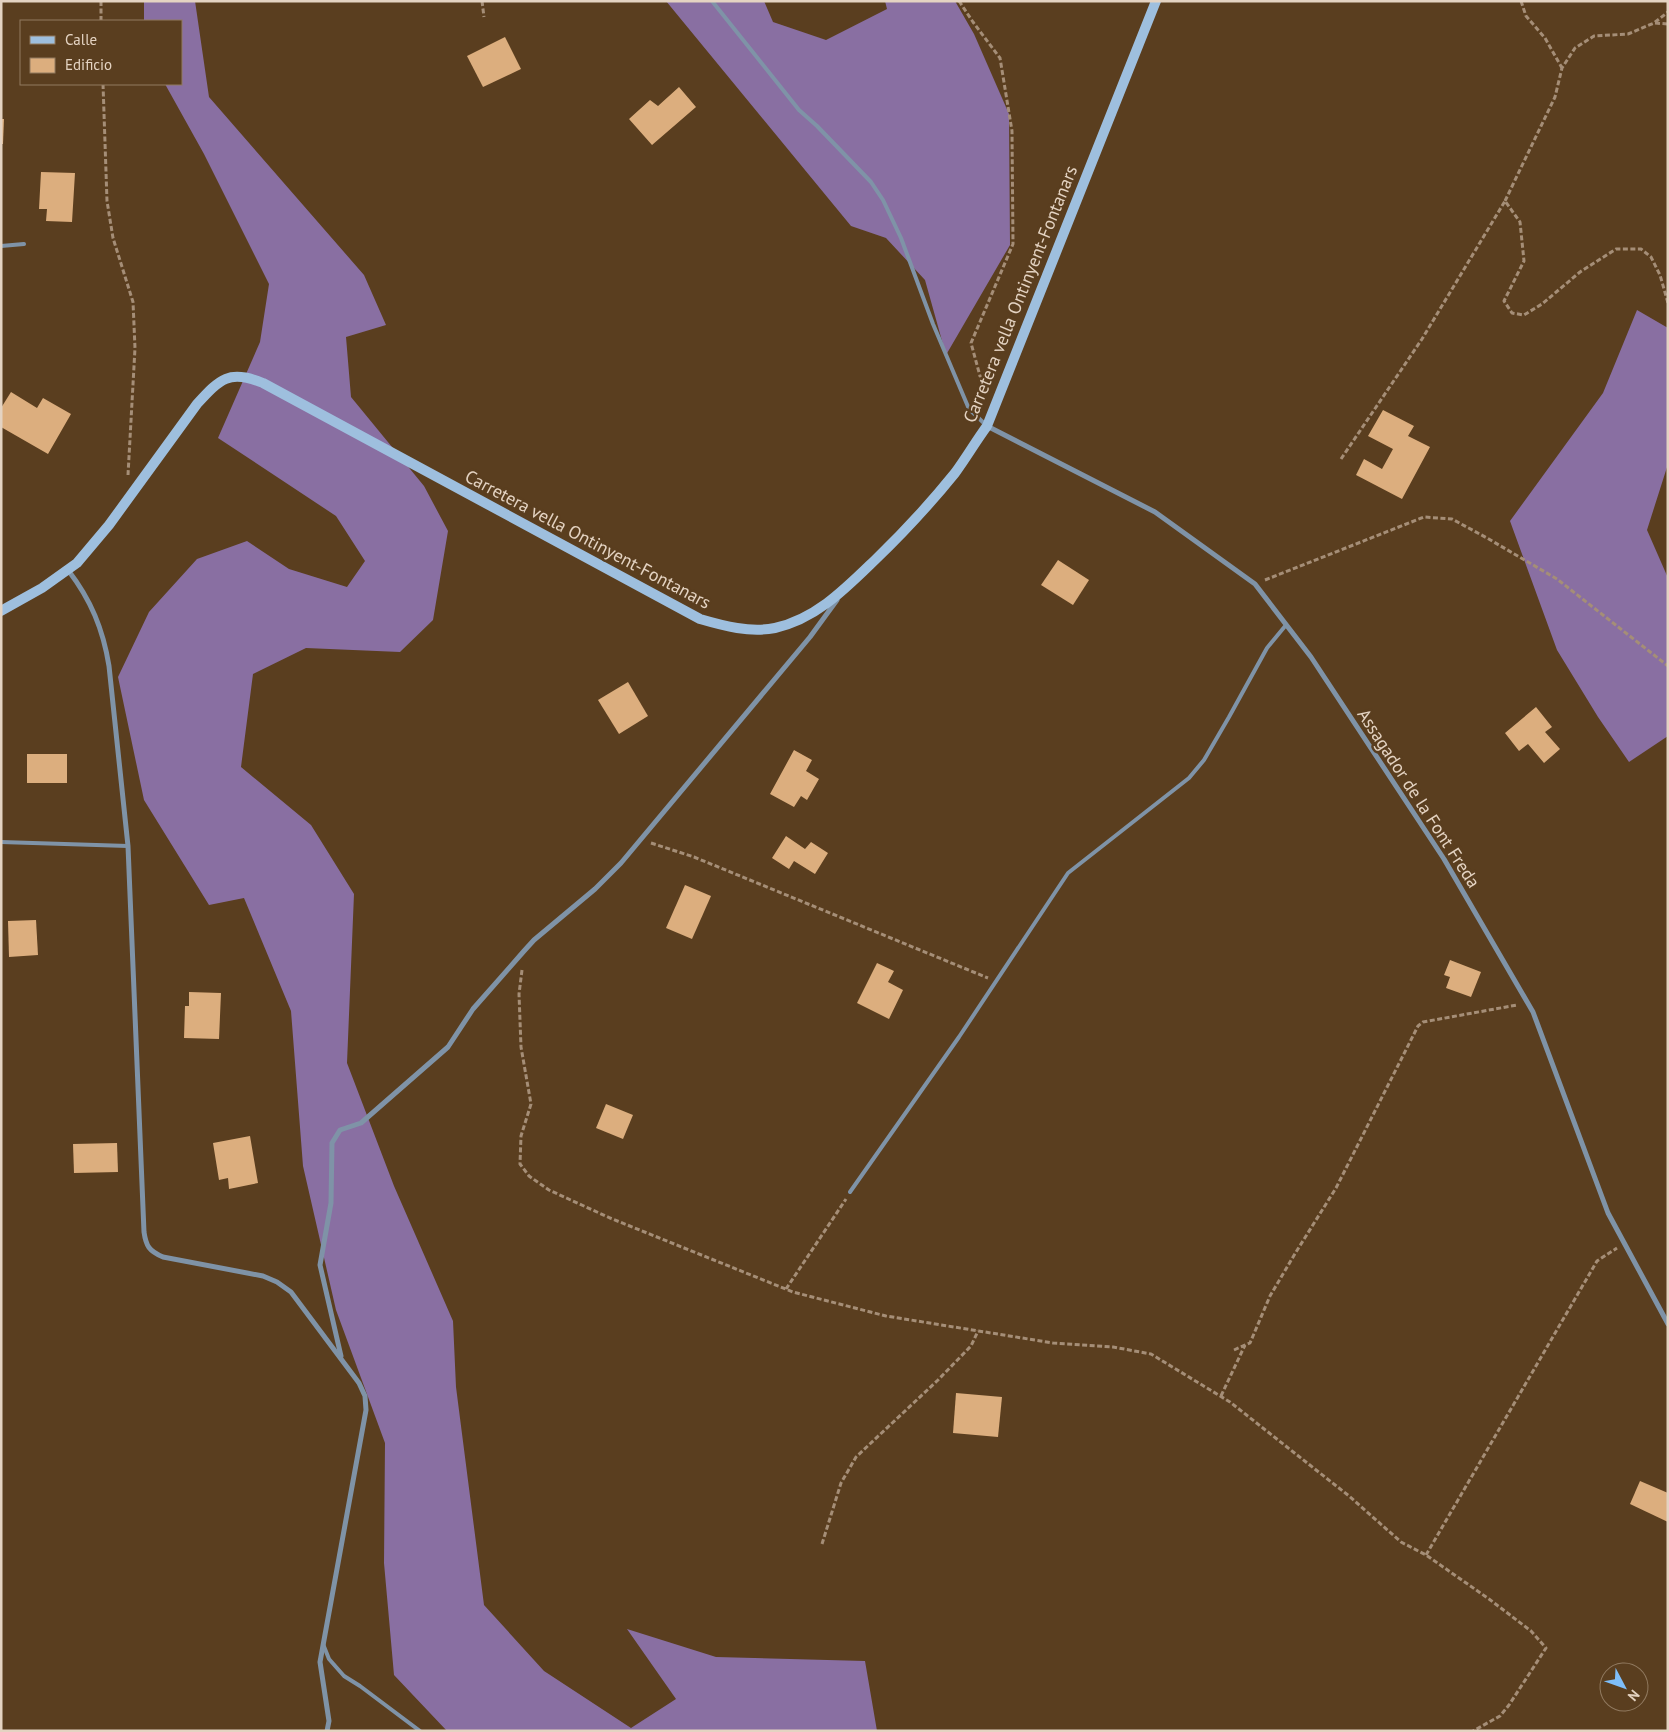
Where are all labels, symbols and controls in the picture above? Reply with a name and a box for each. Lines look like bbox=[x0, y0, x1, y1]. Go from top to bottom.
legend bbox=[20, 20, 182, 85]
text: Calle bbox=[65, 30, 97, 49]
text: Edificio bbox=[65, 55, 112, 74]
street label: Carretera vella Ontinyent-Fontanars bbox=[958, 162, 1082, 426]
street label: Carretera vella Ontinyent-Fontanars bbox=[461, 464, 715, 614]
street label: Assagador de la Font Freda bbox=[1352, 704, 1486, 892]
north arrow bbox=[1599, 1662, 1649, 1712]
text: N bbox=[1624, 1686, 1644, 1705]

